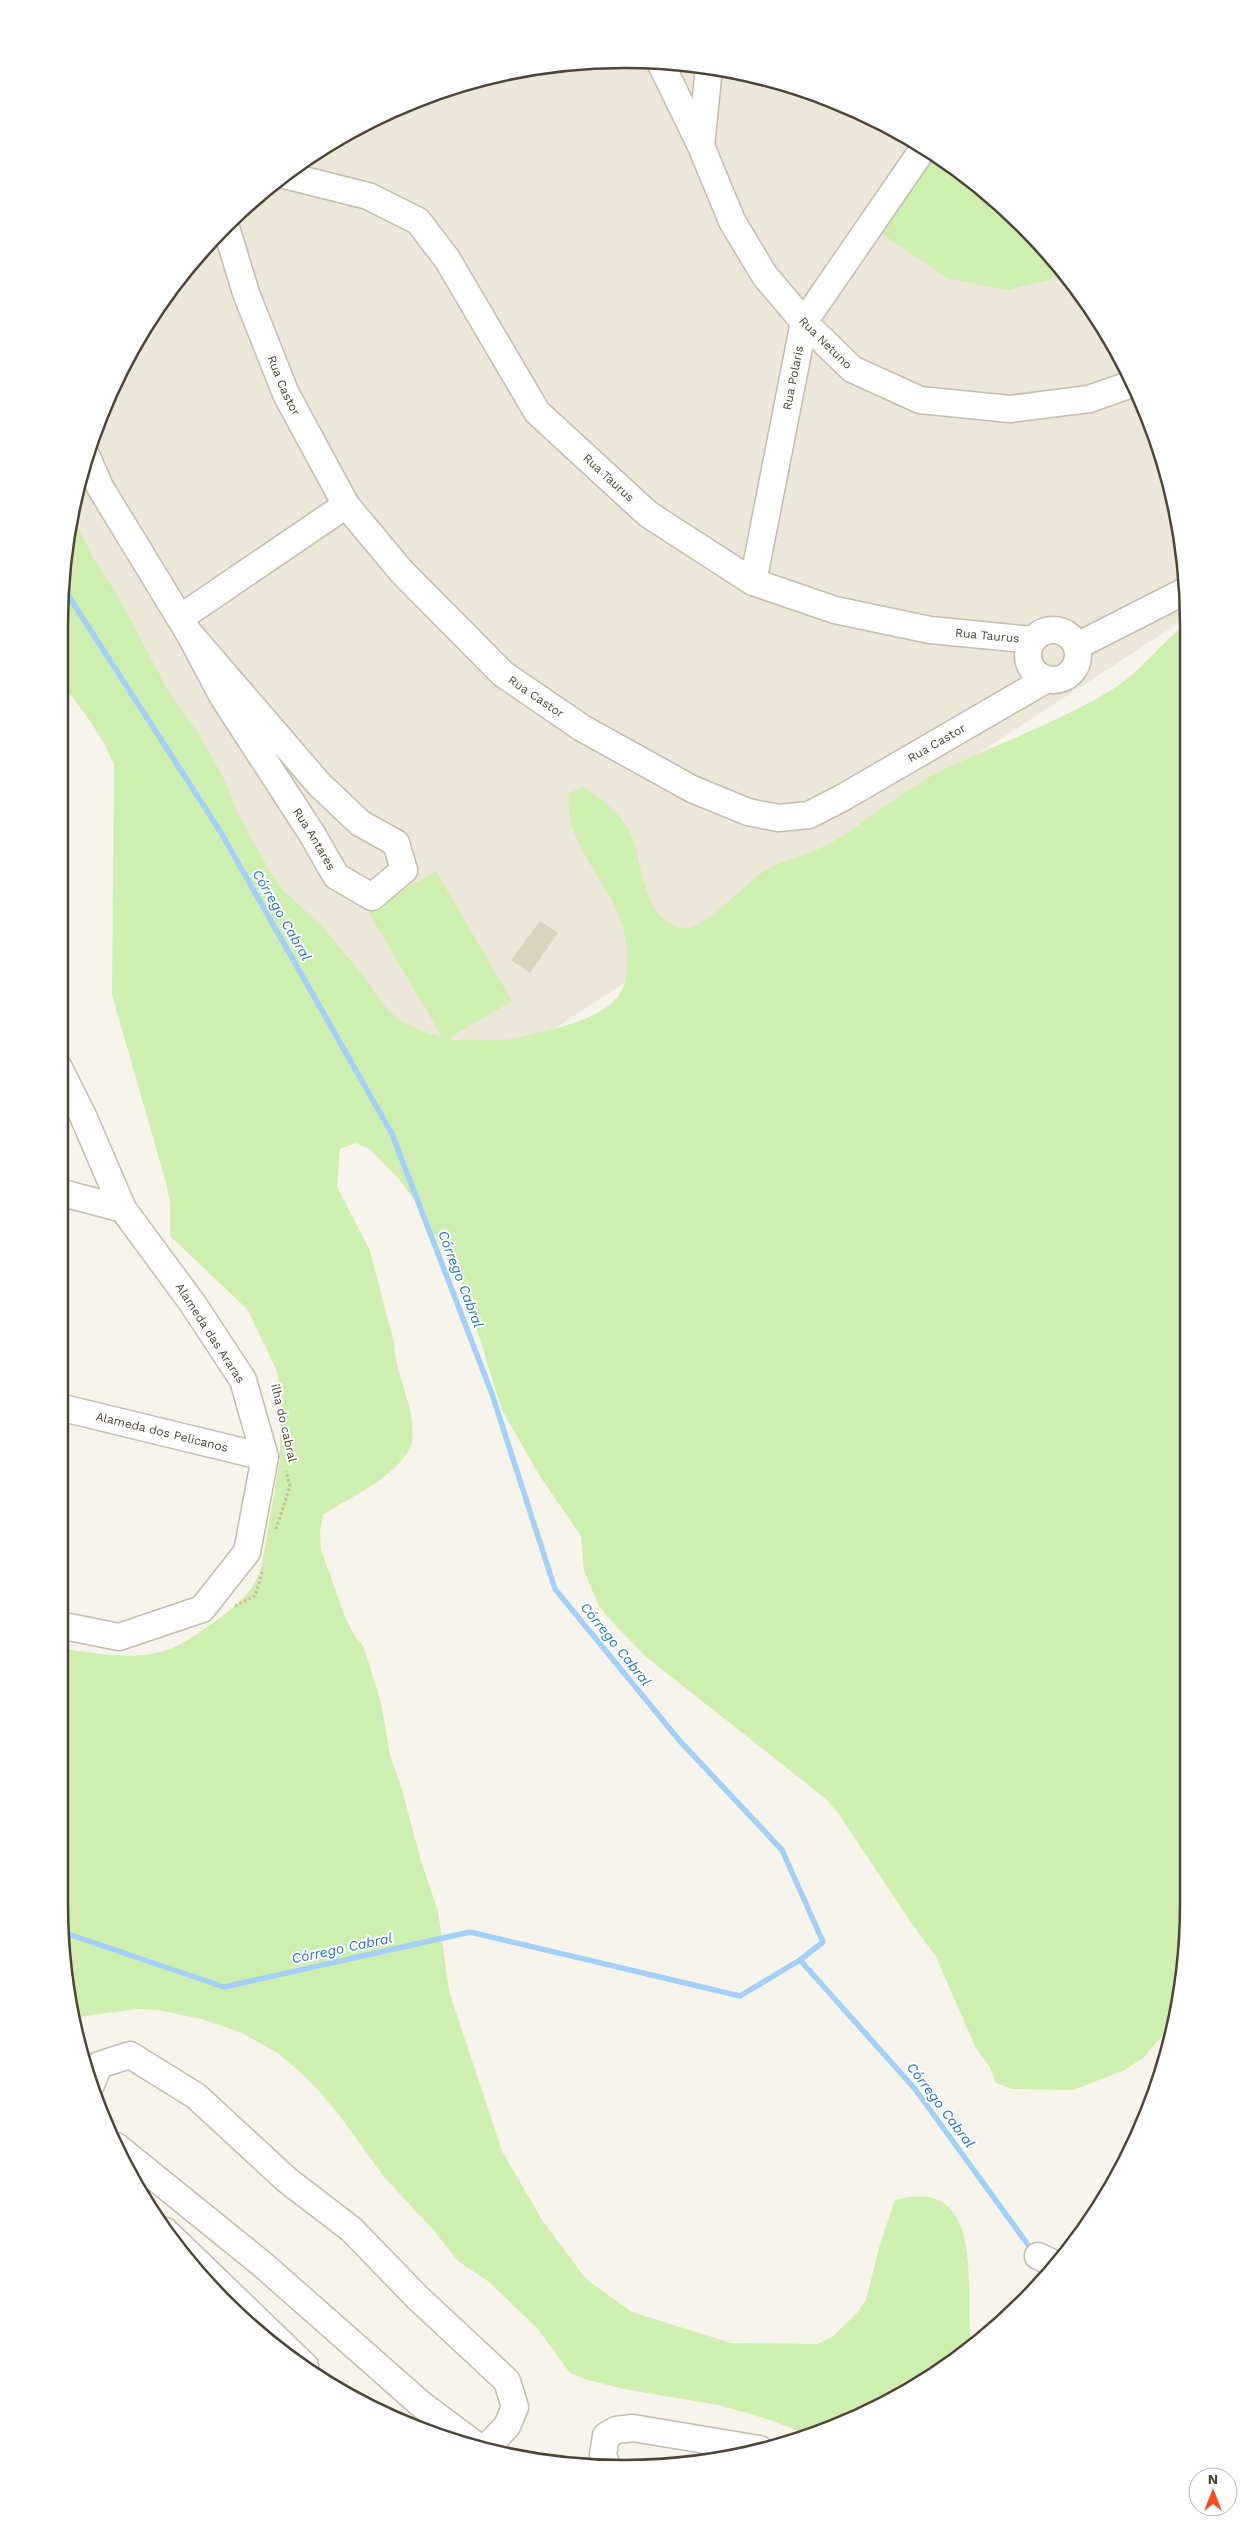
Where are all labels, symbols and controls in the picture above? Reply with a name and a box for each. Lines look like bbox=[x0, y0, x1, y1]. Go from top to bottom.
street label: Rua Netuno bbox=[796, 314, 855, 372]
street label: Rua Polaris bbox=[780, 345, 806, 411]
street label: Rua Castor bbox=[264, 353, 303, 418]
street label: Rua Taurus bbox=[580, 451, 637, 505]
street label: Rua Taurus bbox=[955, 625, 1020, 646]
street label: Rua Castor bbox=[506, 673, 567, 721]
street label: Rua Castor bbox=[905, 721, 968, 765]
street label: Rua Antares bbox=[290, 805, 338, 873]
water label: Córrego Cabral bbox=[249, 867, 315, 963]
water label: Córrego Cabral bbox=[435, 1228, 487, 1330]
street label: Alameda das Araras bbox=[172, 1280, 248, 1386]
street label: ilha do cabral bbox=[268, 1382, 300, 1464]
street label: Alameda dos Pelicanos bbox=[94, 1409, 230, 1455]
water label: Córrego Cabral bbox=[577, 1599, 655, 1689]
water label: Córrego Cabral bbox=[290, 1930, 394, 1966]
water label: Córrego Cabral bbox=[904, 2059, 978, 2151]
north arrow bbox=[1188, 2467, 1238, 2517]
text: N bbox=[1208, 2471, 1218, 2487]

